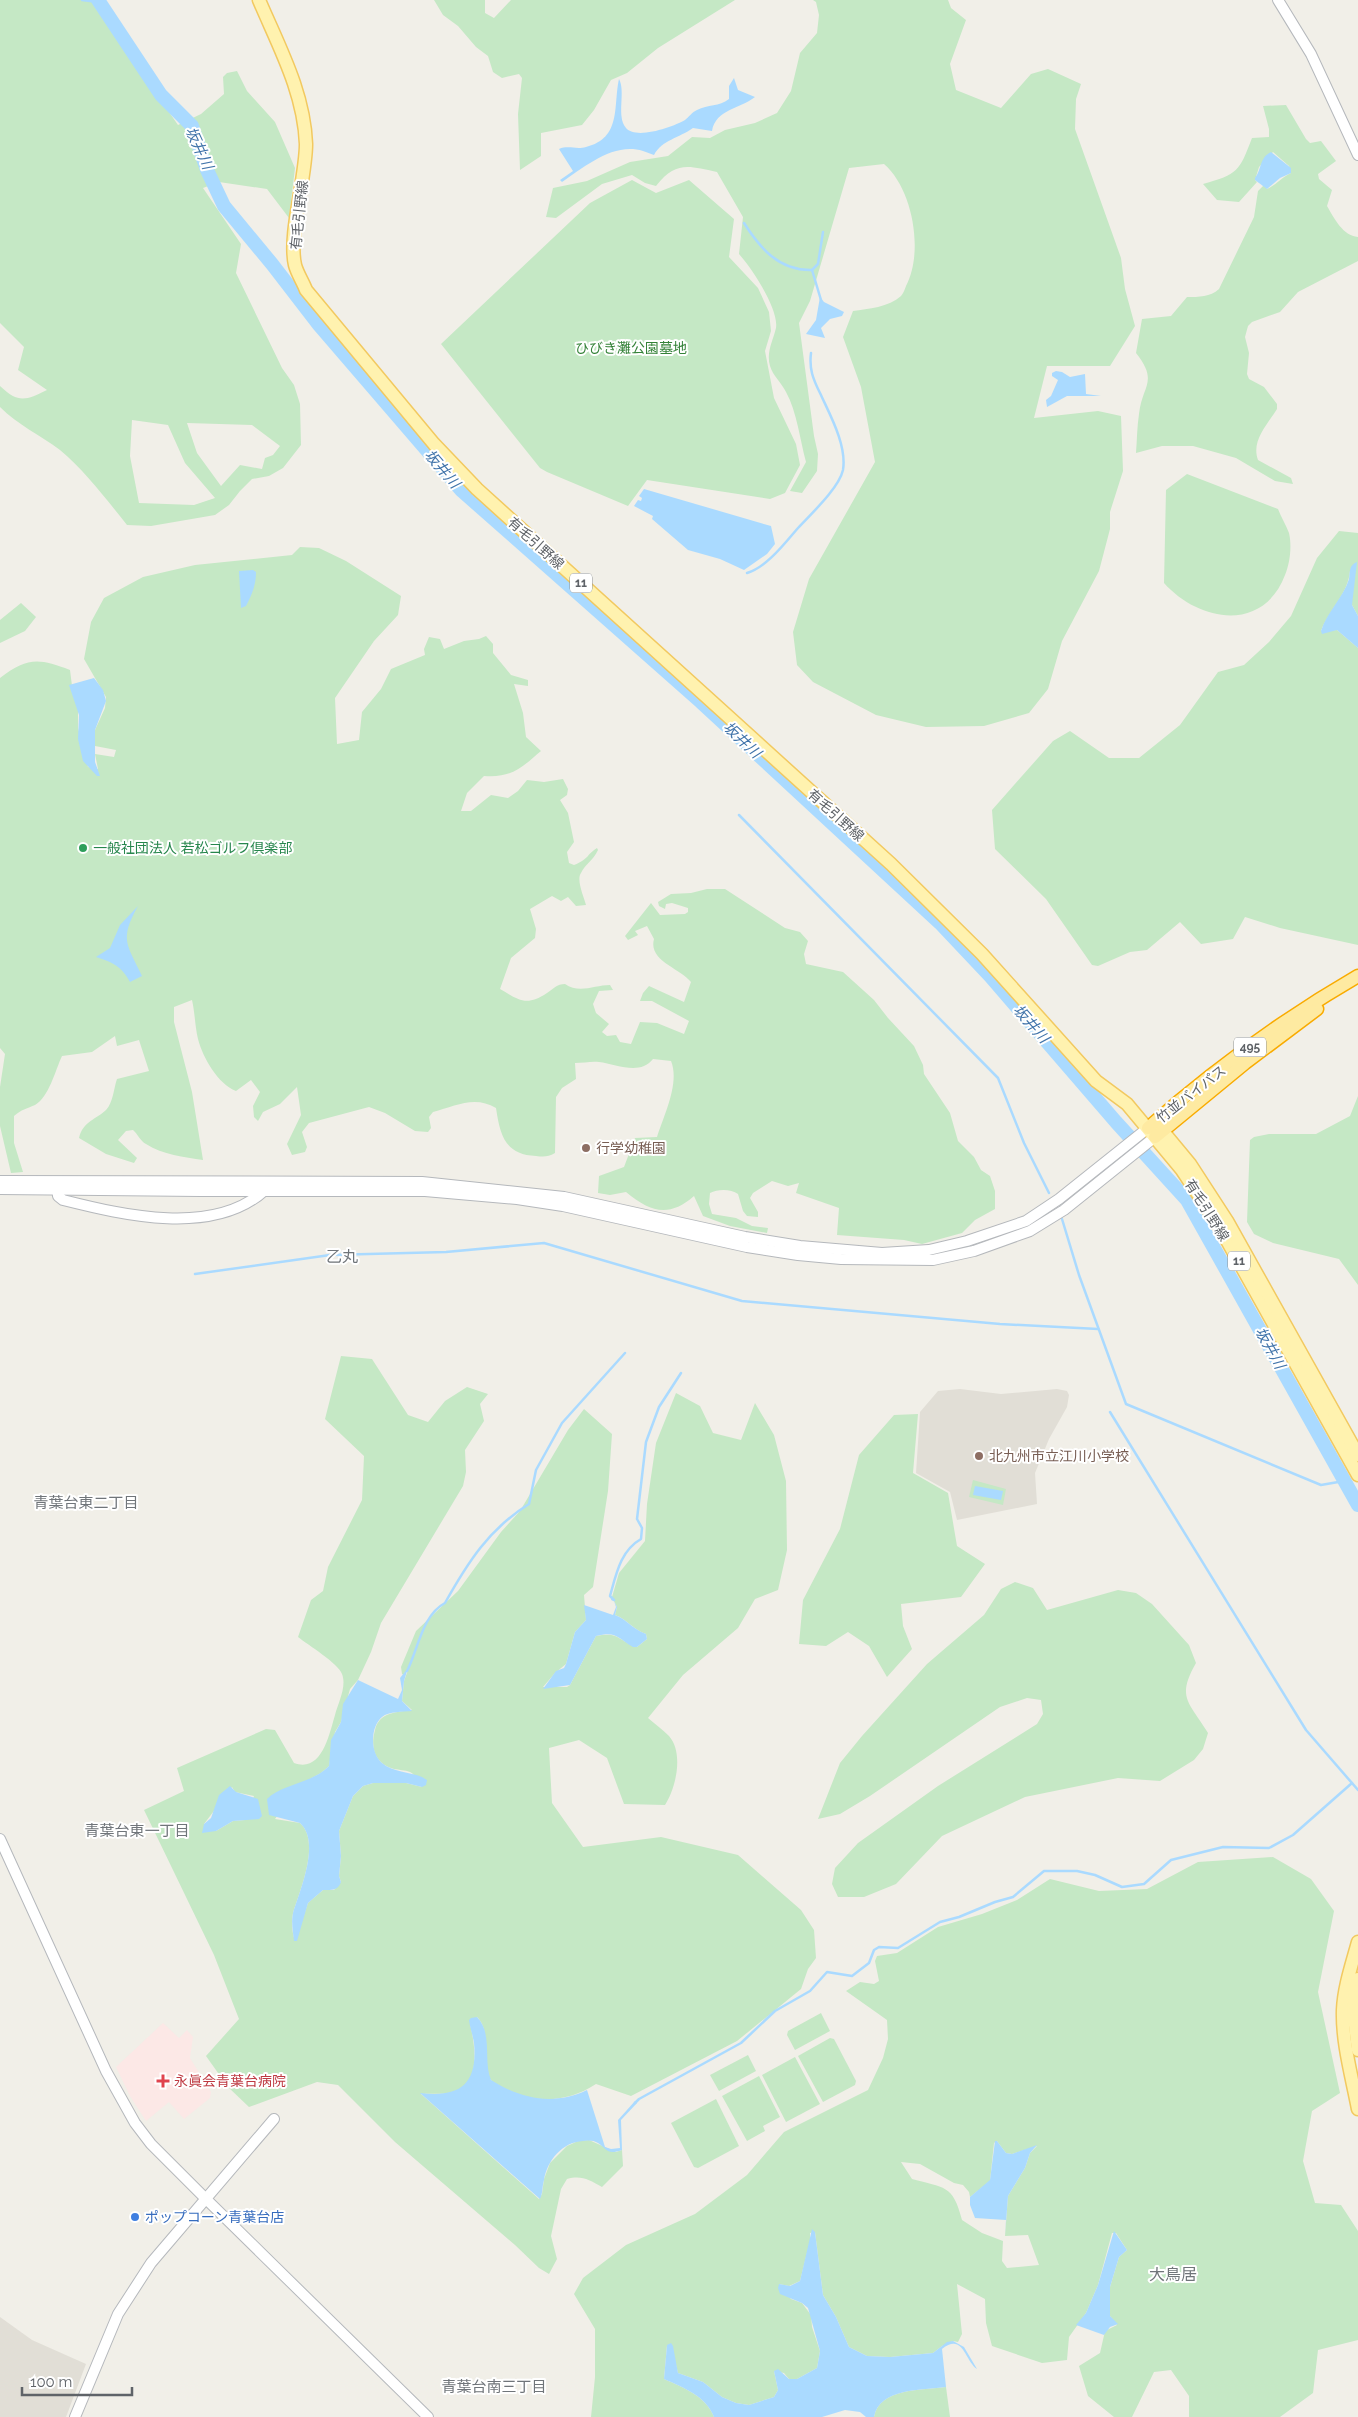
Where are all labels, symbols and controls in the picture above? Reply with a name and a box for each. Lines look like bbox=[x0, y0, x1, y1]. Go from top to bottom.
water label: 坂井川 bbox=[181, 124, 218, 174]
street label: 有毛引野線 bbox=[287, 179, 311, 251]
park label: ひびき灘公園墓地 bbox=[575, 340, 687, 356]
water label: 坂井川 bbox=[420, 446, 465, 493]
street label: 有毛引野線 bbox=[505, 514, 567, 572]
road number: 11 bbox=[570, 574, 592, 592]
water label: 坂井川 bbox=[719, 718, 766, 763]
street label: 有毛引野線 bbox=[805, 786, 867, 844]
place label: 一般社団法人 若松ゴルフ倶楽部 bbox=[93, 840, 293, 856]
marker: 一般社団法人 若松ゴルフ倶楽部 bbox=[77, 842, 89, 854]
water label: 坂井川 bbox=[1009, 1001, 1054, 1048]
road number: 495 bbox=[1234, 1038, 1266, 1056]
street label: 竹並バイパス bbox=[1153, 1062, 1229, 1126]
place label: 行学幼稚園 bbox=[596, 1140, 666, 1156]
marker: 行学幼稚園 bbox=[580, 1142, 592, 1154]
street label: 有毛引野線 bbox=[1182, 1176, 1232, 1244]
district label: 乙丸 bbox=[326, 1247, 358, 1266]
road number: 11 bbox=[1228, 1252, 1250, 1270]
water label: 坂井川 bbox=[1251, 1324, 1290, 1374]
place label: 北九州市立江川小学校 bbox=[989, 1448, 1129, 1464]
marker: 北九州市立江川小学校 bbox=[973, 1450, 985, 1462]
district label: 青葉台東二丁目 bbox=[33, 1494, 139, 1512]
district label: 青葉台東一丁目 bbox=[84, 1822, 190, 1840]
place label: 永眞会青葉台病院 bbox=[174, 2073, 286, 2089]
marker: 永眞会青葉台病院 bbox=[156, 2074, 170, 2088]
place label: ポップコーン青葉台店 bbox=[145, 2209, 284, 2225]
marker: ポップコーン青葉台店 bbox=[129, 2211, 141, 2223]
district label: 大鳥居 bbox=[1149, 2265, 1197, 2284]
scale bar bbox=[22, 2364, 132, 2396]
text: 100 m bbox=[30, 2373, 72, 2391]
district label: 青葉台南三丁目 bbox=[441, 2378, 547, 2396]

